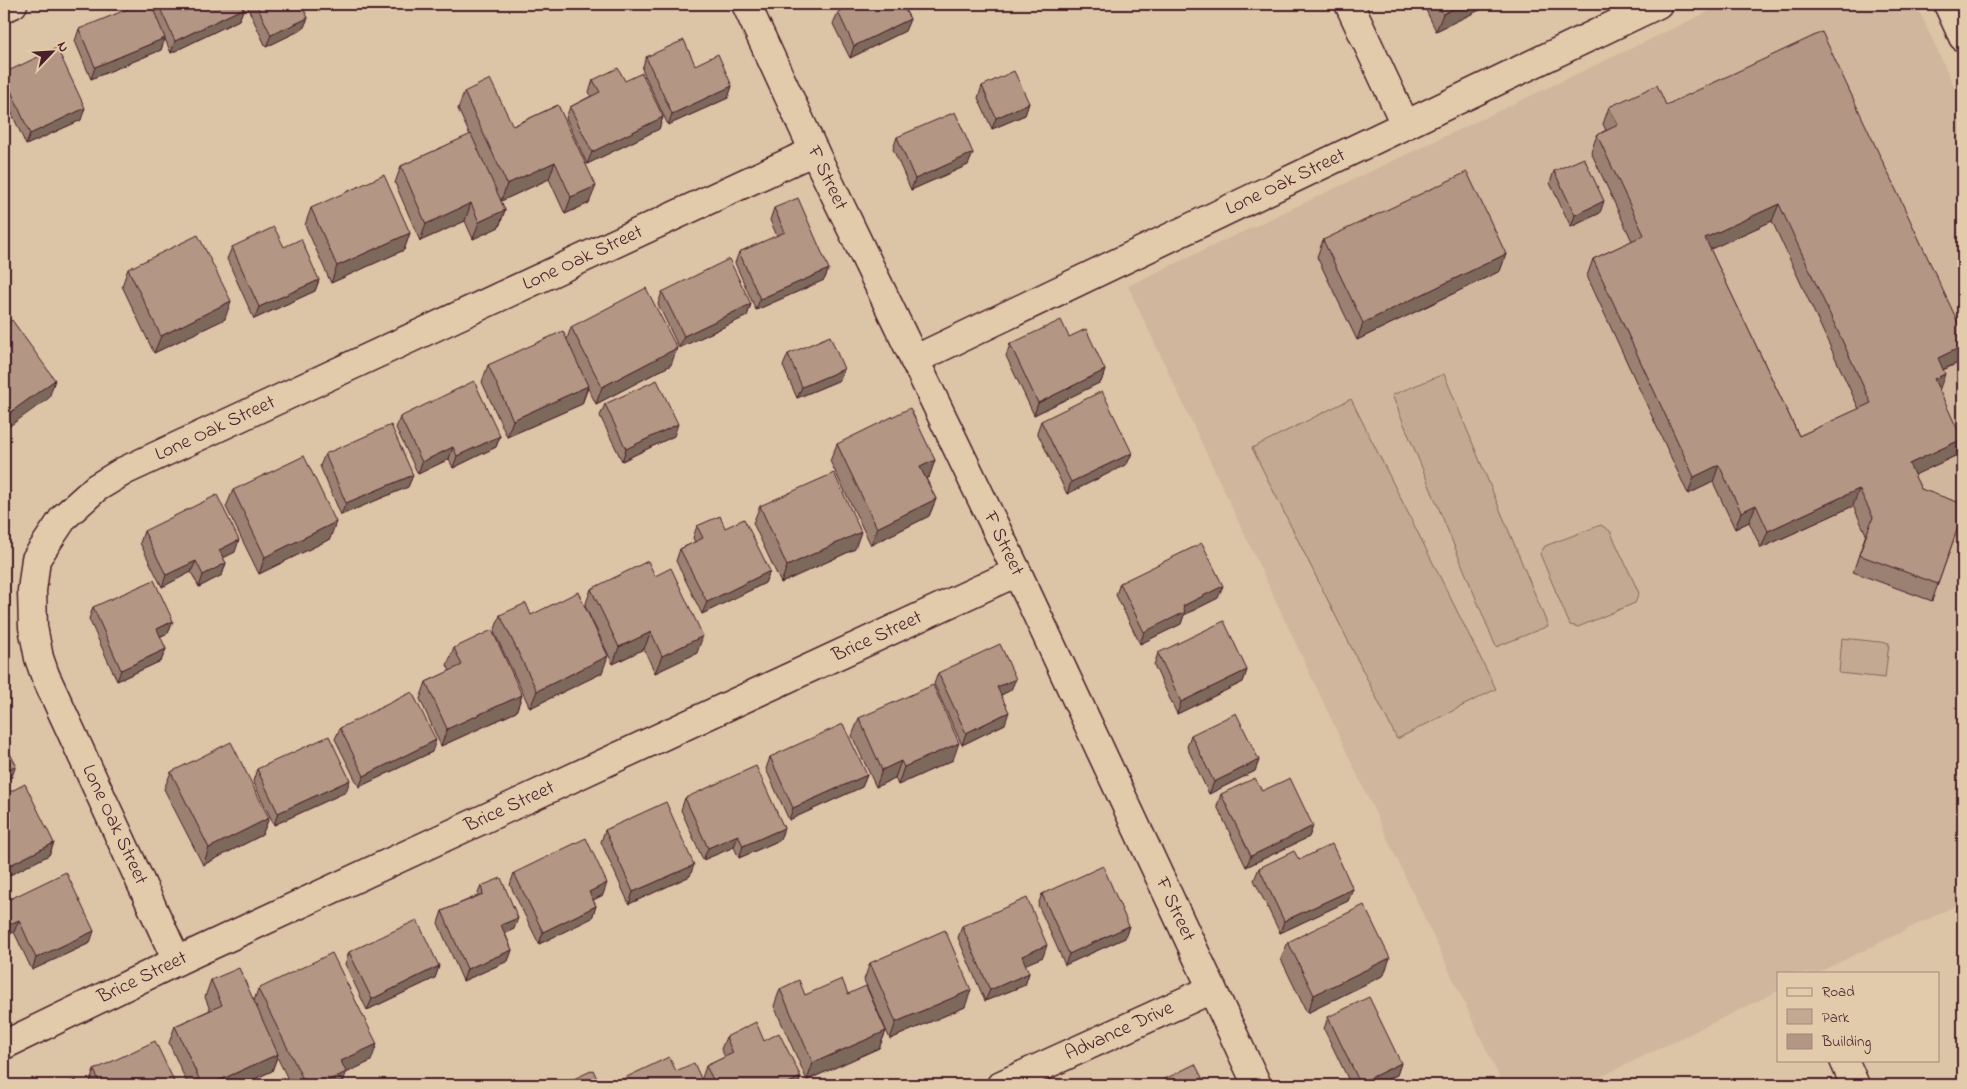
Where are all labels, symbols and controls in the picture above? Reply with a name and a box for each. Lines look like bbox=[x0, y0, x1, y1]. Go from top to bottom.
north arrow bbox=[28, 28, 78, 78]
text: N bbox=[51, 38, 74, 56]
street label: F Street bbox=[799, 140, 855, 215]
street label: Lone Oak Street bbox=[1221, 141, 1351, 223]
street label: Lone Oak Street bbox=[518, 218, 648, 299]
street label: Lone Oak Street bbox=[150, 388, 281, 469]
street label: F Street bbox=[975, 506, 1031, 581]
street label: Brice Street bbox=[826, 603, 927, 671]
street label: Lone Oak Street bbox=[73, 760, 155, 890]
street label: Brice Street bbox=[459, 773, 560, 841]
street label: F Street bbox=[1147, 871, 1203, 947]
street label: Brice Street bbox=[92, 944, 192, 1012]
legend bbox=[1777, 972, 1940, 1062]
text: Road bbox=[1822, 981, 1855, 1003]
street label: Advance Drive bbox=[1060, 994, 1178, 1069]
text: Park bbox=[1822, 1007, 1850, 1029]
text: Building bbox=[1821, 1031, 1871, 1054]

